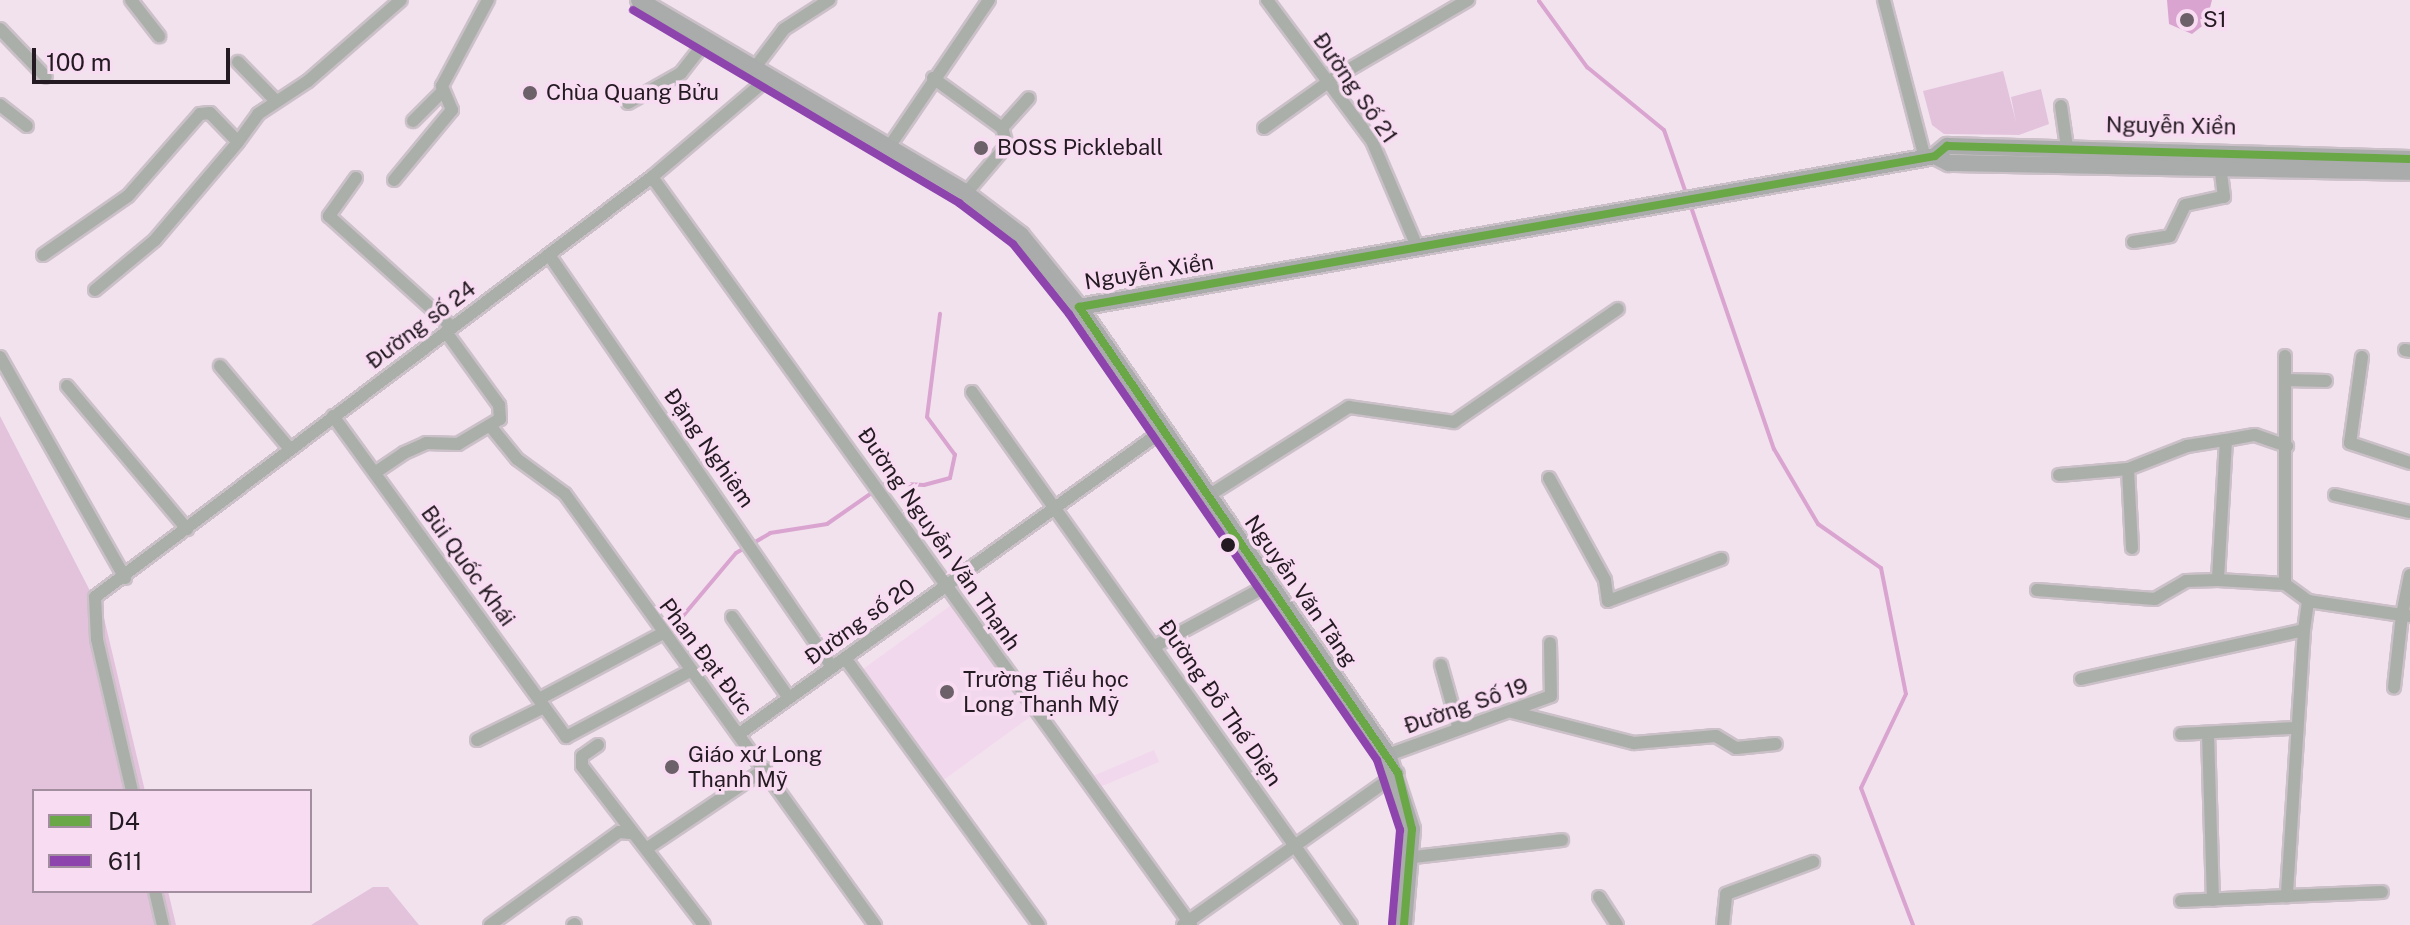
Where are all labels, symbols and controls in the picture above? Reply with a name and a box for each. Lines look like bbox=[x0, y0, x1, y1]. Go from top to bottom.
place label: S1 bbox=[2203, 7, 2227, 33]
marker: S1 bbox=[2178, 11, 2196, 29]
street label: Đường Số 21 bbox=[1307, 28, 1403, 148]
scale bar bbox=[36, 32, 234, 82]
text: 100 m bbox=[46, 48, 112, 76]
place label: Chùa Quang Bửu bbox=[546, 80, 719, 106]
marker: Chùa Quang Bửu bbox=[521, 84, 539, 102]
street label: Nguyễn Xiển bbox=[2106, 112, 2236, 140]
place label: BOSS Pickleball bbox=[997, 135, 1163, 161]
marker: BOSS Pickleball bbox=[972, 139, 990, 157]
street label: Nguyễn Xiển bbox=[1083, 249, 1215, 295]
street label: Đường số 24 bbox=[361, 275, 481, 375]
street label: Đặng Nghiêm bbox=[658, 383, 760, 513]
street label: Đường Nguyễn Văn Thạnh bbox=[852, 422, 1026, 656]
street label: Bùi Quốc Khái bbox=[415, 501, 521, 631]
street label: Nguyễn Văn Tăng bbox=[1239, 510, 1363, 672]
unlabelled marker bbox=[1220, 537, 1236, 553]
street label: Đường số 20 bbox=[800, 573, 920, 671]
street label: Phan Đạt Đức bbox=[654, 593, 758, 721]
street label: Đường Đỗ Thế Diện bbox=[1153, 615, 1287, 791]
place label: Trường Tiểu học Long Thạnh Mỹ bbox=[963, 666, 1129, 718]
street label: Đường Số 19 bbox=[1400, 672, 1532, 740]
marker: Trường Tiểu học Long Thạnh Mỹ bbox=[938, 683, 956, 701]
place label: Giáo xứ Long Thạnh Mỹ bbox=[688, 741, 823, 792]
marker: Giáo xứ Long Thạnh Mỹ bbox=[663, 758, 681, 776]
legend bbox=[32, 789, 312, 893]
text: D4 bbox=[108, 807, 140, 835]
text: 611 bbox=[108, 847, 142, 875]

